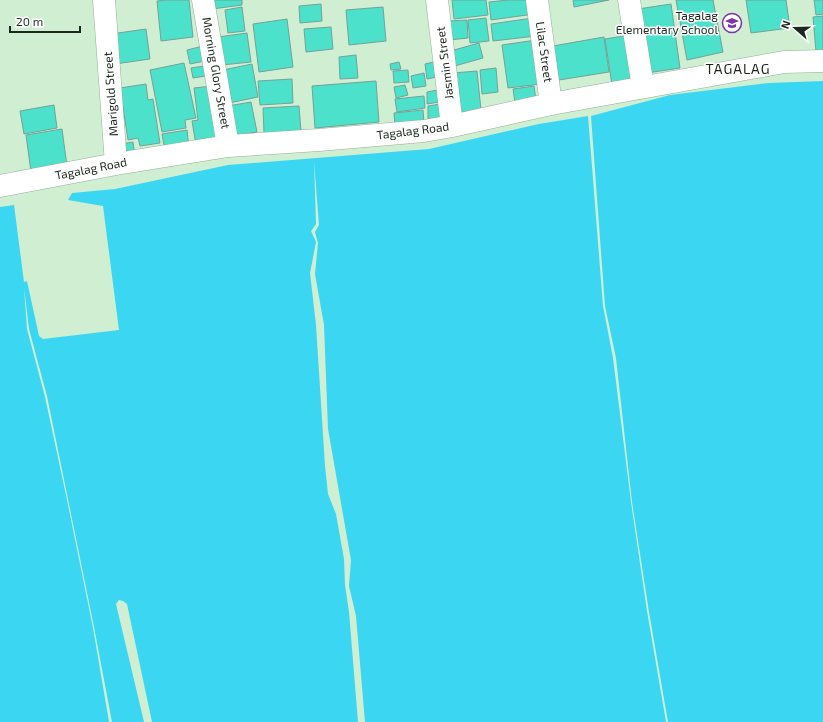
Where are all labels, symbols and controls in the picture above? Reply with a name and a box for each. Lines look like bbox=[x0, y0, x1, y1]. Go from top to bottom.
scale bar bbox=[10, 8, 80, 34]
place label: Tagalag Elementary School bbox=[616, 8, 718, 36]
north arrow bbox=[775, 8, 815, 48]
school or university icon: Tagalag Elementary School bbox=[721, 12, 743, 34]
text: 20 m bbox=[16, 14, 43, 28]
street label: Morning Glory Street bbox=[200, 16, 234, 130]
text: N bbox=[778, 18, 793, 30]
street label: Lilac Street bbox=[534, 21, 556, 84]
street label: Jasmin Street bbox=[433, 25, 455, 100]
street label: Marigold Street bbox=[100, 51, 120, 137]
district label: TAGALAG bbox=[705, 60, 771, 77]
street label: Tagalag Road bbox=[376, 119, 450, 141]
street label: Tagalag Road bbox=[54, 154, 128, 182]

